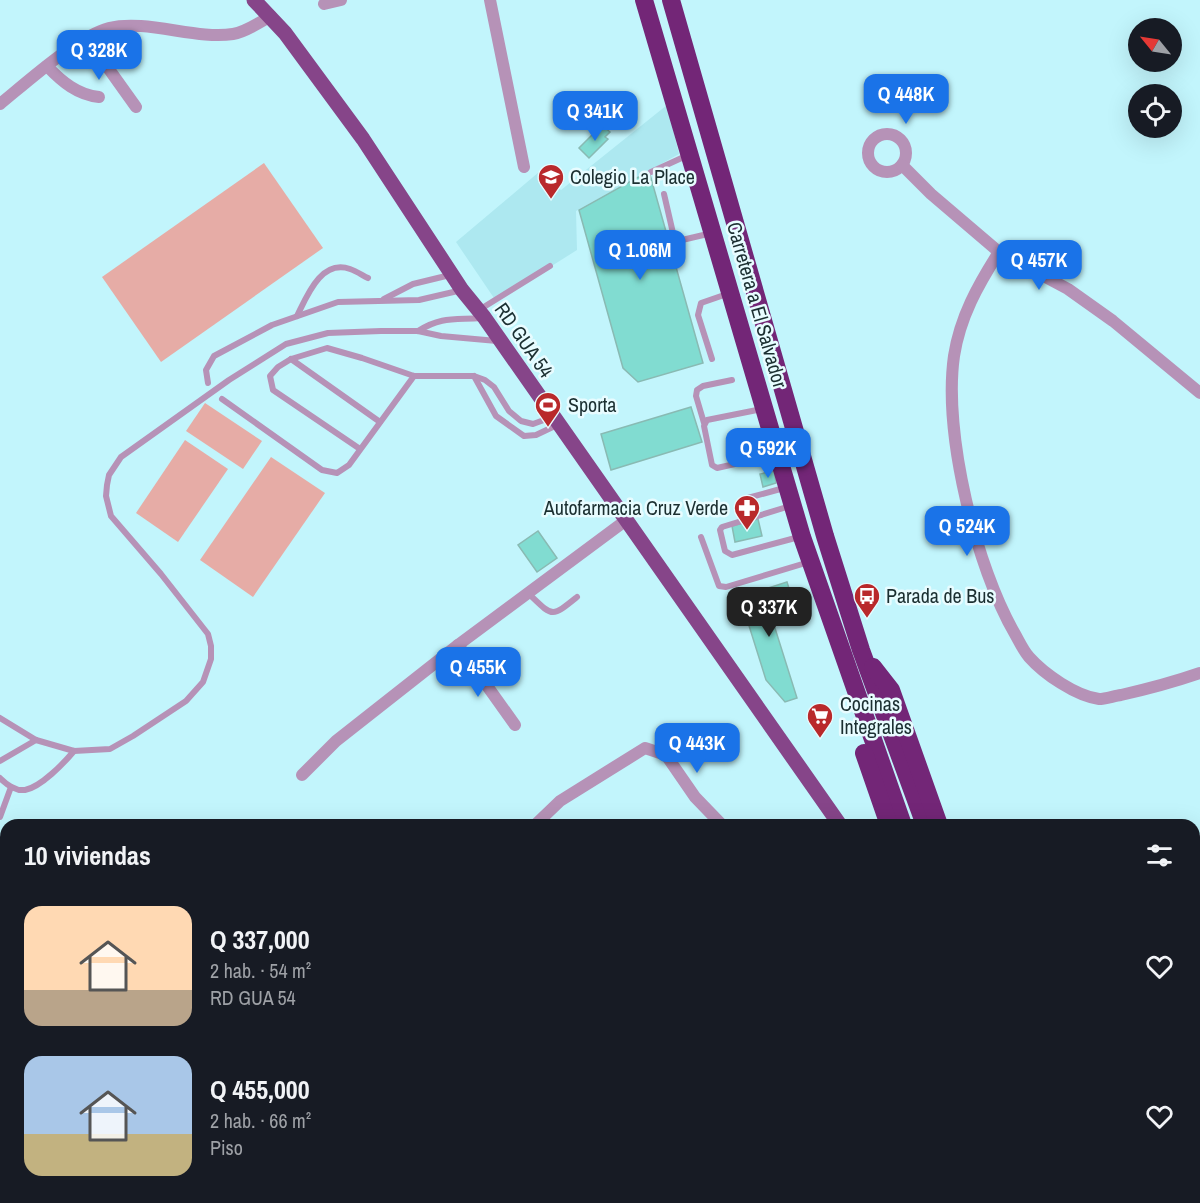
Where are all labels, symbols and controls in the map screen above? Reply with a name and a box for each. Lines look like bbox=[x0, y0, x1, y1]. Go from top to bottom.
north arrow bbox=[1128, 18, 1182, 72]
map controls bbox=[1128, 18, 1182, 138]
pin: Q 328K bbox=[50, 30, 148, 81]
text: Q 328K bbox=[71, 36, 127, 63]
pin: Q 448K bbox=[857, 74, 955, 125]
text: Q 448K bbox=[878, 80, 934, 107]
button: locate bbox=[1128, 84, 1182, 138]
pin: Q 341K bbox=[546, 91, 644, 142]
text: Q 341K bbox=[567, 97, 623, 124]
school or university icon: Colegio La Place bbox=[536, 162, 566, 200]
place label: Colegio La Place bbox=[570, 163, 695, 190]
street label: Carretera a El Salvador bbox=[721, 219, 794, 391]
pin: Q 1.06M bbox=[585, 230, 695, 281]
text: Q 1.06M bbox=[609, 236, 671, 263]
pin: Q 457K bbox=[990, 240, 1088, 291]
text: Q 457K bbox=[1011, 246, 1067, 273]
street label: RD GUA 54 bbox=[489, 297, 560, 383]
sports icon: Sporta bbox=[533, 390, 563, 428]
place label: Sporta bbox=[568, 391, 616, 418]
pin: Q 592K bbox=[719, 428, 817, 479]
text: Q 592K bbox=[740, 434, 796, 461]
pharmacy icon: Autofarmacia Cruz Verde bbox=[732, 493, 762, 531]
place label: Autofarmacia Cruz Verde bbox=[543, 494, 728, 521]
pin: Q 524K bbox=[918, 506, 1016, 557]
text: Q 524K bbox=[939, 512, 995, 539]
bus stop icon: Parada de Bus bbox=[852, 581, 882, 619]
place label: Parada de Bus bbox=[886, 582, 995, 609]
pin: Q 337K bbox=[720, 587, 818, 638]
text: Q 337K bbox=[741, 593, 797, 620]
pin: Q 455K bbox=[429, 647, 527, 698]
text: Q 455K bbox=[450, 653, 506, 680]
place label: Cocinas Integrales bbox=[840, 690, 912, 740]
supermarket icon: Cocinas Integrales bbox=[805, 701, 835, 739]
pin: Q 443K bbox=[648, 723, 746, 774]
text: Q 443K bbox=[669, 729, 725, 756]
text: 10 viviendas bbox=[24, 838, 151, 873]
icon: filters bbox=[1143, 839, 1176, 872]
text: Q 337,000 bbox=[210, 922, 310, 957]
icon: home bbox=[72, 930, 144, 1002]
icon: heart bbox=[1143, 950, 1176, 983]
text: 2 hab. · 54 m² bbox=[210, 957, 311, 984]
text: RD GUA 54 bbox=[210, 984, 296, 1011]
text: Q 455,000 bbox=[210, 1072, 310, 1107]
icon: home bbox=[72, 1080, 144, 1152]
icon: heart bbox=[1143, 1100, 1176, 1133]
text: 2 hab. · 66 m² bbox=[210, 1107, 311, 1134]
text: Piso bbox=[210, 1134, 243, 1161]

